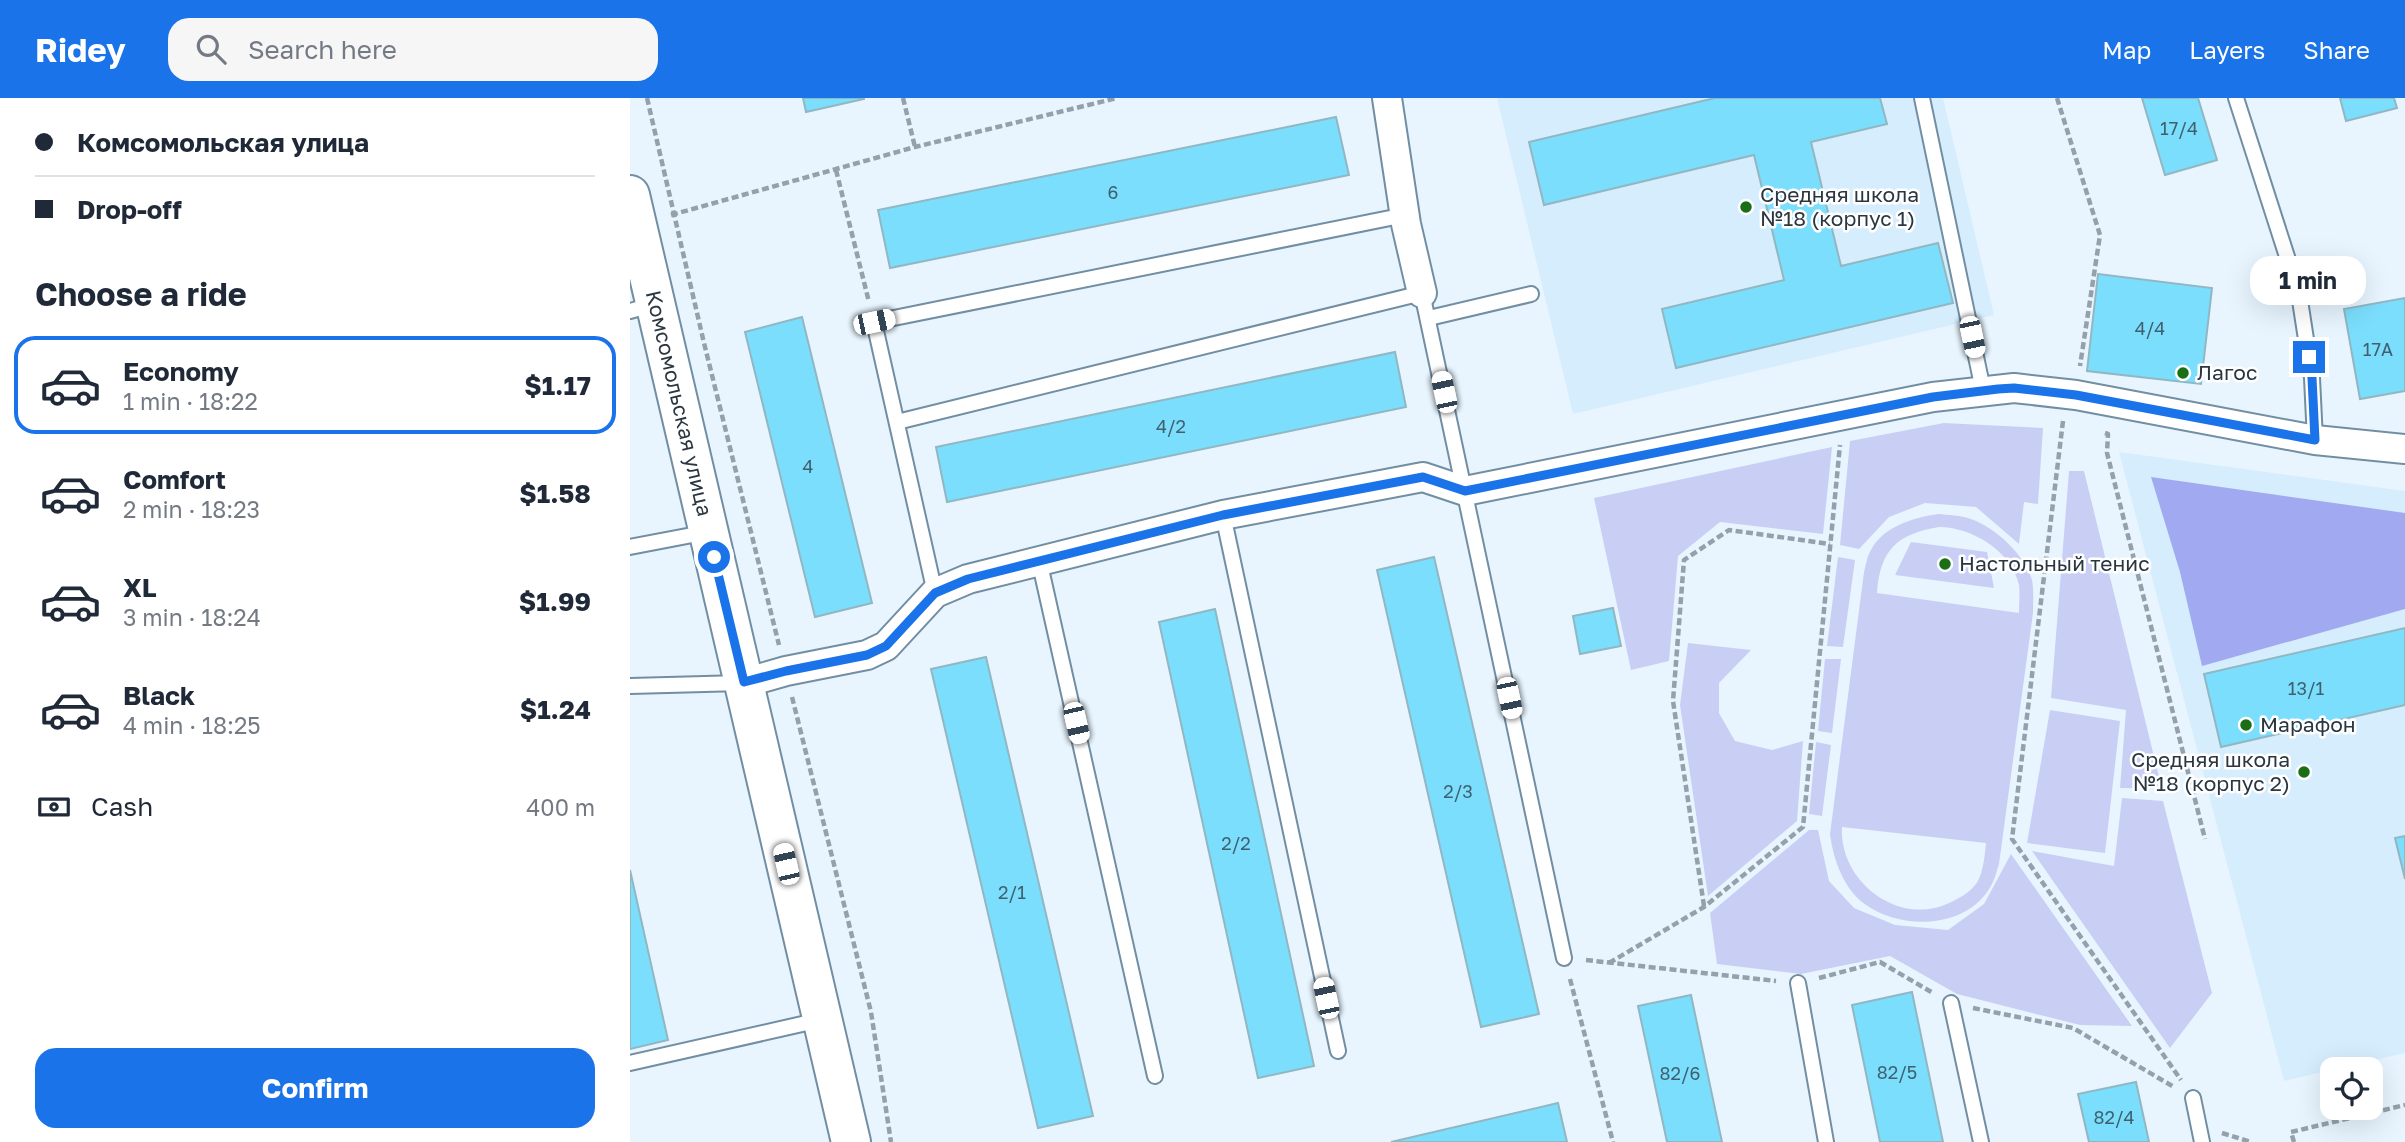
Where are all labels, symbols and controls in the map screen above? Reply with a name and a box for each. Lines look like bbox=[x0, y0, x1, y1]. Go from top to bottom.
search box bbox=[168, 18, 658, 81]
text: Ridey bbox=[35, 30, 126, 69]
icon: search bbox=[192, 30, 230, 68]
text: Search here bbox=[248, 34, 397, 65]
text: Map bbox=[2102, 35, 2151, 64]
text: Layers bbox=[2189, 35, 2265, 64]
text: Share bbox=[2303, 35, 2370, 64]
house number: 17/4 bbox=[2160, 117, 2198, 139]
text: Комсомольская улица bbox=[77, 127, 369, 158]
house number: 6 bbox=[1108, 181, 1118, 203]
place label: Средняя школа №18 (корпус 1) bbox=[1760, 181, 1919, 231]
text: Drop-off bbox=[77, 194, 182, 225]
marker: Средняя школа №18 (корпус 1) bbox=[1738, 199, 1754, 215]
callout: 1 min bbox=[2251, 256, 2367, 304]
text: 1 min bbox=[2279, 266, 2337, 294]
text: Choose a ride bbox=[35, 275, 247, 313]
street label: Комсомольская улица bbox=[641, 288, 719, 519]
car bbox=[852, 307, 897, 337]
car bbox=[1958, 314, 1987, 360]
house number: 4/4 bbox=[2135, 317, 2165, 339]
house number: 17А bbox=[2363, 338, 2393, 360]
route end bbox=[2293, 341, 2325, 373]
icon: car bbox=[39, 354, 102, 417]
text: Economy bbox=[123, 356, 239, 387]
place label: Лагос bbox=[2197, 359, 2257, 385]
marker: Лагос bbox=[2175, 365, 2191, 381]
car bbox=[1430, 369, 1459, 415]
text: $1.17 bbox=[524, 370, 591, 401]
text: 1 min · 18:22 bbox=[123, 387, 258, 415]
house number: 4/2 bbox=[1156, 415, 1186, 437]
house number: 4 bbox=[803, 455, 814, 477]
icon: car bbox=[39, 462, 102, 525]
text: Comfort bbox=[123, 464, 226, 495]
text: $1.58 bbox=[519, 478, 591, 509]
text: 2 min · 18:23 bbox=[123, 495, 260, 523]
route start bbox=[698, 541, 730, 573]
place label: Настольный тенис bbox=[1959, 550, 2150, 576]
marker: Настольный тенис bbox=[1937, 556, 1953, 572]
icon: car bbox=[39, 570, 102, 633]
text: XL bbox=[123, 572, 157, 603]
text: $1.99 bbox=[519, 586, 591, 617]
text: 3 min · 18:24 bbox=[123, 603, 261, 631]
car bbox=[1495, 675, 1524, 721]
house number: 13/1 bbox=[2288, 677, 2325, 699]
icon: car bbox=[39, 678, 102, 741]
text: Black bbox=[123, 680, 195, 711]
text: $1.24 bbox=[520, 694, 591, 725]
car bbox=[1062, 700, 1091, 746]
text: 4 min · 18:25 bbox=[123, 711, 261, 739]
place label: Марафон bbox=[2260, 711, 2356, 737]
marker: Марафон bbox=[2238, 717, 2254, 733]
place label: Средняя школа №18 (корпус 2) bbox=[2131, 746, 2290, 796]
marker: Средняя школа №18 (корпус 2) bbox=[2296, 764, 2312, 780]
house number: 2/3 bbox=[1443, 780, 1473, 802]
icon: cash bbox=[35, 788, 73, 826]
text: Cash bbox=[91, 791, 153, 822]
text: 400 m bbox=[526, 793, 595, 821]
house number: 2/2 bbox=[1221, 832, 1251, 854]
car bbox=[772, 841, 801, 887]
house number: 2/1 bbox=[998, 881, 1026, 903]
car bbox=[1312, 975, 1341, 1021]
button: Confirm bbox=[35, 1048, 595, 1128]
map controls bbox=[2320, 1057, 2383, 1120]
button: locate bbox=[2320, 1057, 2383, 1120]
house number: 82/5 bbox=[1877, 1061, 1917, 1083]
house number: 82/6 bbox=[1660, 1062, 1700, 1084]
house number: 82/4 bbox=[2093, 1106, 2135, 1128]

